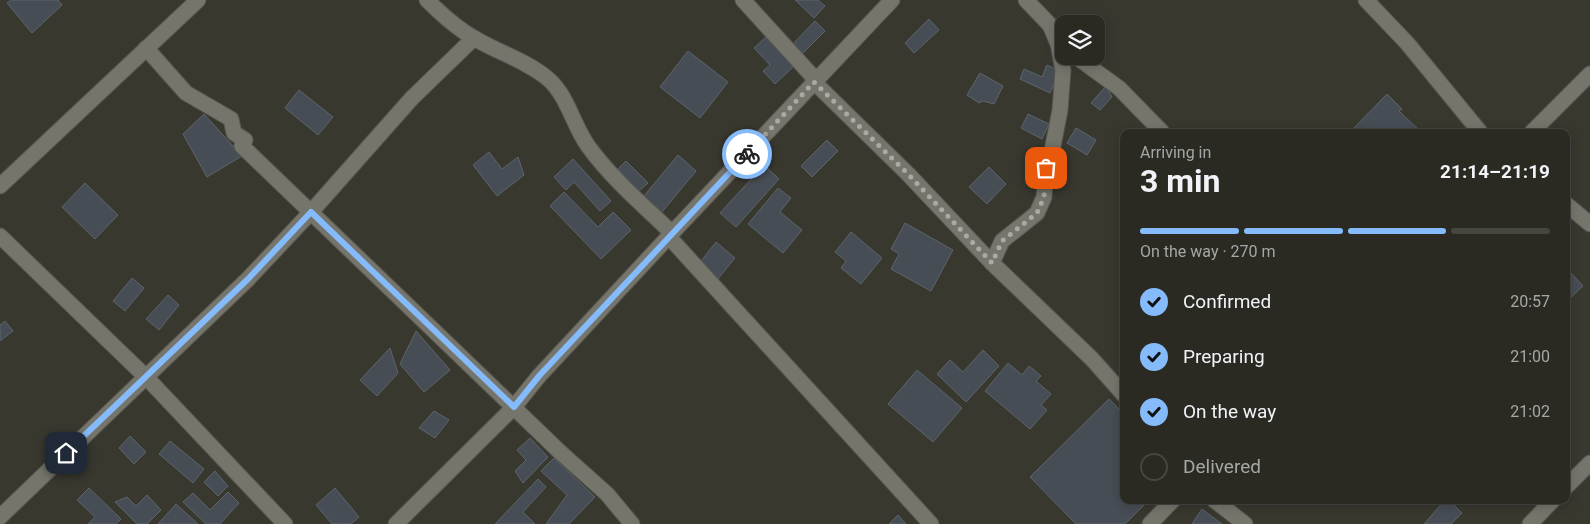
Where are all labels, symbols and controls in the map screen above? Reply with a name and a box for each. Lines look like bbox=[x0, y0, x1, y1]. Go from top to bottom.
map controls bbox=[1055, 15, 1105, 65]
button: layers bbox=[1055, 15, 1105, 65]
courier bbox=[722, 129, 772, 179]
icon: bike bbox=[733, 140, 761, 168]
text: Arriving in bbox=[1140, 143, 1211, 162]
pin bbox=[1025, 147, 1067, 189]
icon: bag bbox=[1032, 154, 1060, 182]
text: 21:14–21:19 bbox=[1440, 160, 1550, 183]
text: 3 min bbox=[1140, 162, 1220, 200]
text: On the way · 270 m bbox=[1140, 242, 1276, 261]
icon: check bbox=[1140, 288, 1168, 316]
text: Confirmed bbox=[1183, 290, 1271, 313]
text: 20:57 bbox=[1510, 292, 1550, 311]
icon: check bbox=[1140, 343, 1168, 371]
text: Preparing bbox=[1183, 345, 1265, 368]
text: 21:00 bbox=[1510, 347, 1550, 366]
icon: check bbox=[1140, 398, 1168, 426]
text: On the way bbox=[1183, 400, 1276, 423]
text: 21:02 bbox=[1510, 402, 1550, 421]
pin bbox=[45, 432, 87, 474]
icon: home bbox=[52, 439, 80, 467]
text: Delivered bbox=[1183, 455, 1261, 478]

